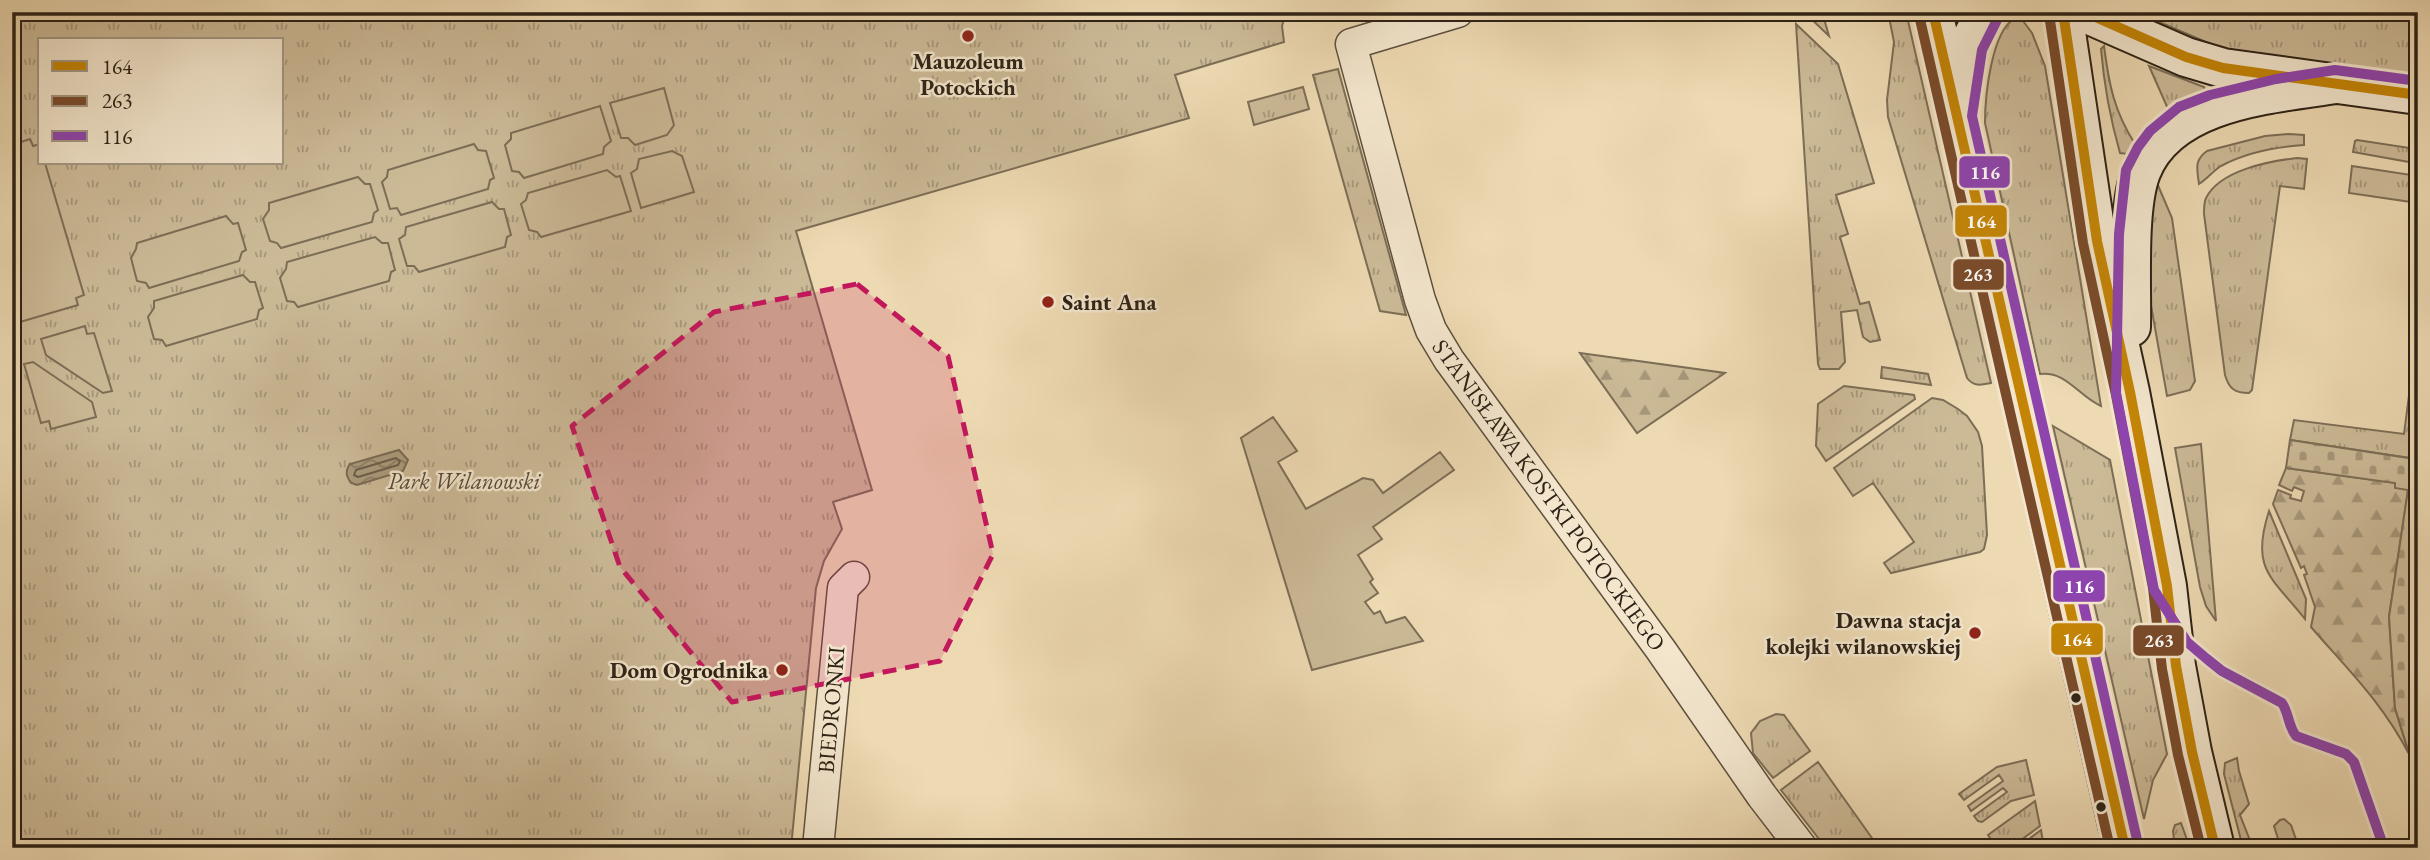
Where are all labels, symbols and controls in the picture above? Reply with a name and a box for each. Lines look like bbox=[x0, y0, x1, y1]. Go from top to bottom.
marker: Mauzoleum Potockich bbox=[960, 28, 976, 44]
legend bbox=[38, 38, 284, 164]
place label: Mauzoleum Potockich bbox=[912, 46, 1024, 102]
text: 164 bbox=[102, 53, 133, 80]
text: 263 bbox=[102, 87, 132, 114]
text: 116 bbox=[102, 123, 132, 150]
line badge: 116 bbox=[1958, 155, 2011, 189]
text: 116 bbox=[1970, 160, 2000, 185]
line badge: 164 bbox=[1954, 204, 2008, 238]
text: 164 bbox=[1966, 209, 1997, 234]
line badge: 263 bbox=[1952, 258, 2005, 291]
text: 263 bbox=[1963, 262, 1993, 287]
place label: Saint Ana bbox=[1062, 287, 1158, 317]
marker: Saint Ana bbox=[1040, 294, 1056, 310]
street label: STANISŁAWA KOSTKI POTOCKIEGO bbox=[1426, 333, 1672, 657]
park label: Park Wilanowski bbox=[388, 466, 542, 496]
line badge: 116 bbox=[2052, 569, 2106, 603]
text: 116 bbox=[2064, 574, 2094, 599]
place label: Dawna stacja kolejki wilanowskiej bbox=[1766, 605, 1962, 661]
line badge: 164 bbox=[2050, 622, 2104, 656]
line badge: 263 bbox=[2132, 624, 2185, 657]
marker: Dawna stacja kolejki wilanowskiej bbox=[1967, 625, 1983, 641]
text: 164 bbox=[2062, 627, 2093, 652]
text: 263 bbox=[2144, 628, 2174, 653]
street label: BIEDRONKI bbox=[811, 645, 852, 775]
place label: Dom Ogrodnika bbox=[610, 655, 769, 685]
marker: Dom Ogrodnika bbox=[774, 662, 790, 678]
unlabelled marker bbox=[2069, 691, 2083, 705]
unlabelled marker bbox=[2094, 800, 2108, 814]

